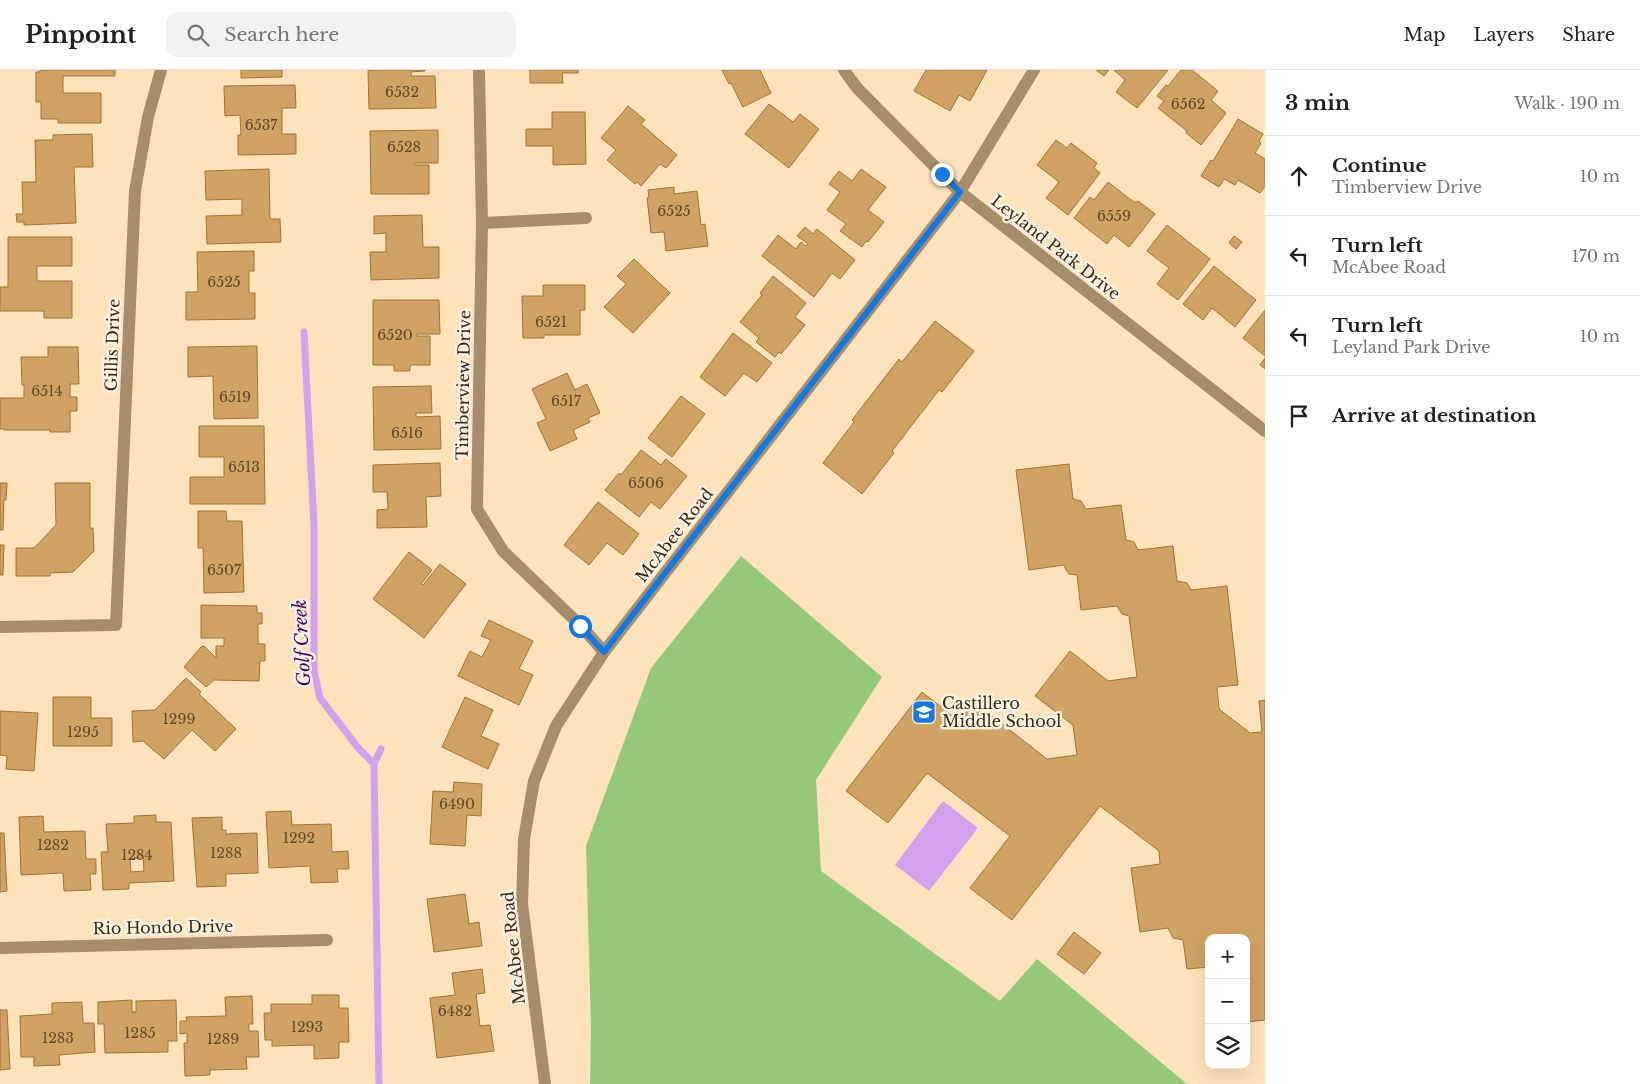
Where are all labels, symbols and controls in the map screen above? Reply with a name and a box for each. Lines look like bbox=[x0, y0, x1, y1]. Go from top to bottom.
search box bbox=[166, 12, 516, 57]
text: Pinpoint bbox=[25, 20, 136, 49]
icon: search bbox=[184, 21, 212, 49]
text: Search here bbox=[224, 23, 339, 46]
text: Map bbox=[1404, 24, 1445, 46]
text: Layers bbox=[1473, 24, 1534, 46]
text: Share bbox=[1562, 24, 1615, 46]
house number: 6532 bbox=[385, 83, 419, 101]
text: 3 min bbox=[1285, 90, 1350, 116]
text: Walk · 190 m bbox=[1515, 93, 1620, 113]
house number: 6562 bbox=[1171, 95, 1205, 113]
house number: 6537 bbox=[245, 116, 278, 134]
house number: 6528 bbox=[387, 138, 421, 156]
text: Continue bbox=[1332, 154, 1427, 177]
icon: ahead bbox=[1285, 162, 1313, 190]
route end bbox=[931, 163, 954, 186]
text: 10 m bbox=[1580, 166, 1620, 186]
text: Timberview Drive bbox=[1332, 177, 1482, 197]
street label: Leyland Park Drive bbox=[987, 190, 1125, 304]
house number: 6525 bbox=[657, 202, 691, 220]
house number: 6559 bbox=[1097, 207, 1131, 225]
text: Turn left bbox=[1332, 234, 1423, 257]
icon: left bbox=[1285, 242, 1313, 270]
text: 170 m bbox=[1572, 246, 1620, 266]
text: McAbee Road bbox=[1332, 257, 1446, 277]
house number: 6525 bbox=[207, 273, 241, 291]
street label: Gillis Drive bbox=[100, 298, 124, 392]
street label: Timberview Drive bbox=[452, 310, 474, 460]
house number: 6521 bbox=[535, 313, 567, 331]
text: Turn left bbox=[1332, 314, 1423, 337]
icon: left bbox=[1285, 322, 1313, 350]
house number: 6520 bbox=[377, 326, 413, 344]
text: 10 m bbox=[1580, 326, 1620, 346]
text: Leyland Park Drive bbox=[1332, 337, 1490, 357]
house number: 6514 bbox=[31, 382, 63, 400]
house number: 6519 bbox=[219, 388, 251, 406]
house number: 6517 bbox=[551, 392, 582, 410]
icon: arrive bbox=[1285, 402, 1313, 430]
text: Arrive at destination bbox=[1332, 404, 1536, 427]
house number: 6516 bbox=[391, 424, 423, 442]
house number: 6513 bbox=[228, 458, 260, 476]
house number: 6506 bbox=[628, 474, 664, 492]
street label: McAbee Road bbox=[631, 484, 717, 586]
house number: 6507 bbox=[207, 561, 242, 579]
water label: Golf Creek bbox=[289, 599, 315, 687]
route start bbox=[569, 615, 592, 638]
place label: Castillero Middle School bbox=[942, 693, 1062, 731]
school or university icon: Castillero Middle School bbox=[911, 699, 937, 725]
house number: 1299 bbox=[163, 710, 195, 728]
house number: 1295 bbox=[67, 723, 99, 741]
house number: 6490 bbox=[439, 795, 475, 813]
house number: 1292 bbox=[283, 829, 315, 847]
house number: 1282 bbox=[37, 836, 69, 854]
house number: 1288 bbox=[210, 844, 242, 862]
house number: 1284 bbox=[121, 846, 153, 864]
street label: McAbee Road bbox=[497, 890, 529, 1006]
street label: Rio Hondo Drive bbox=[93, 916, 233, 938]
map controls bbox=[1205, 934, 1250, 1069]
button: + bbox=[1205, 934, 1250, 979]
button: − bbox=[1205, 979, 1250, 1024]
house number: 6482 bbox=[438, 1002, 472, 1020]
house number: 1293 bbox=[291, 1018, 323, 1036]
house number: 1285 bbox=[124, 1024, 156, 1042]
button: layers bbox=[1205, 1024, 1250, 1069]
house number: 1283 bbox=[42, 1029, 74, 1047]
house number: 1289 bbox=[207, 1030, 239, 1048]

